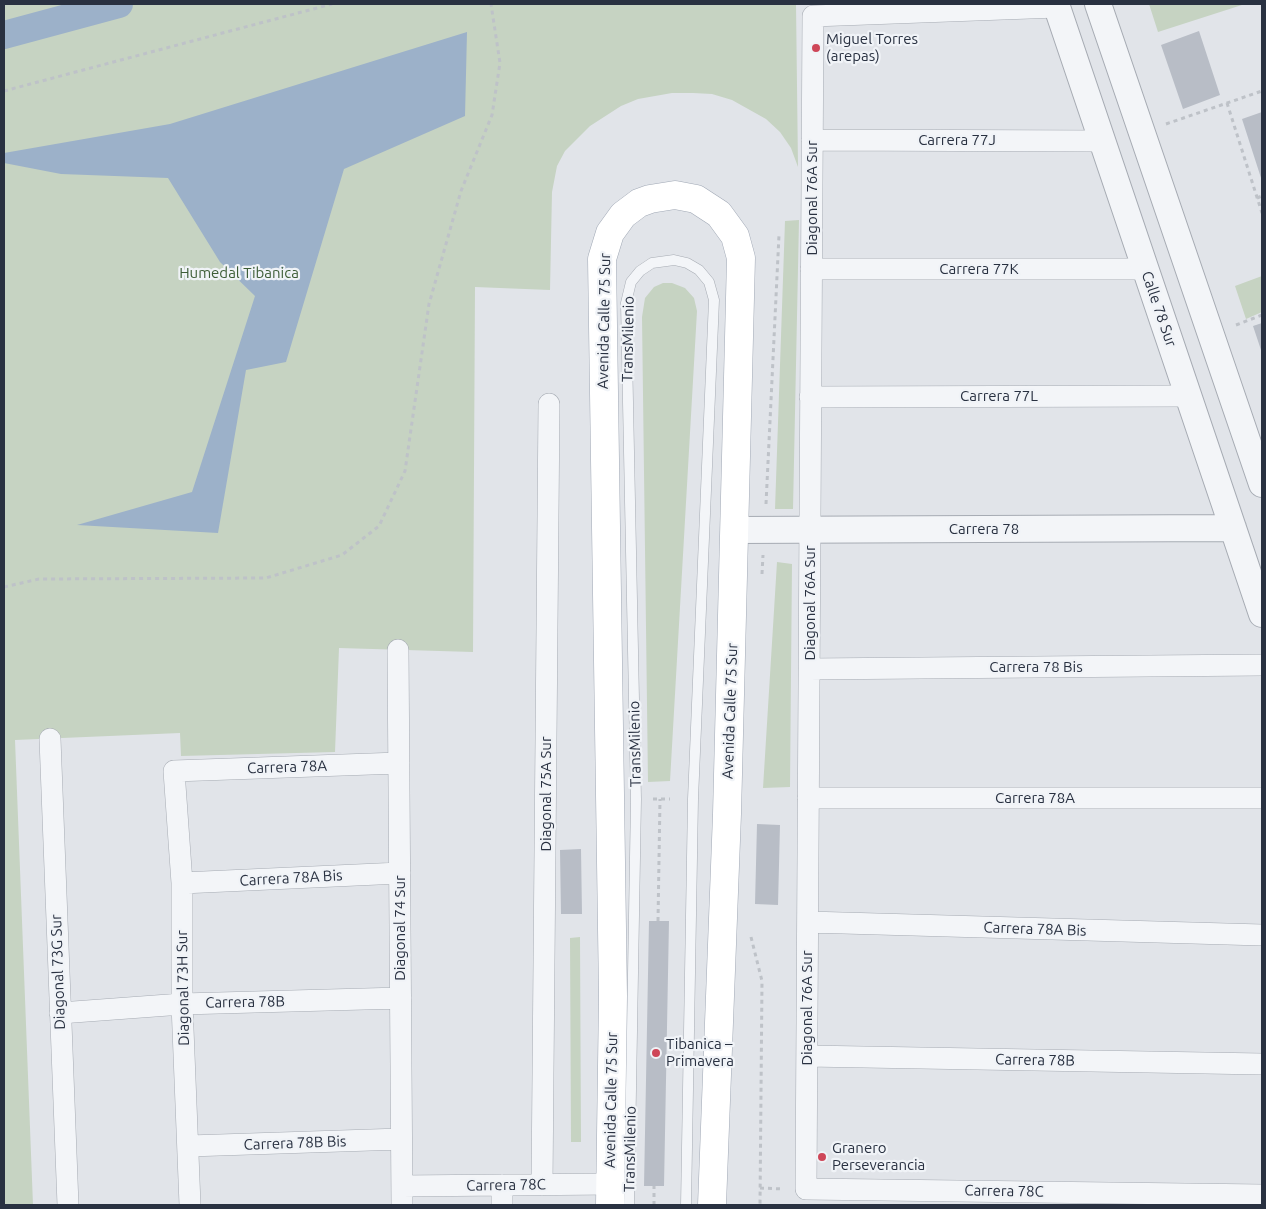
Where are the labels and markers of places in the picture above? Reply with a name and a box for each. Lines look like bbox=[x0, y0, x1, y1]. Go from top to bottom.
place label: Miguel Torres (arepas) bbox=[826, 30, 918, 65]
marker: Miguel Torres (arepas) bbox=[810, 42, 822, 54]
place label: Tibanica – Primavera bbox=[666, 1035, 734, 1070]
marker: Tibanica – Primavera bbox=[650, 1047, 662, 1059]
place label: Granero Perseverancia bbox=[832, 1139, 925, 1174]
marker: Granero Perseverancia bbox=[816, 1151, 828, 1163]

